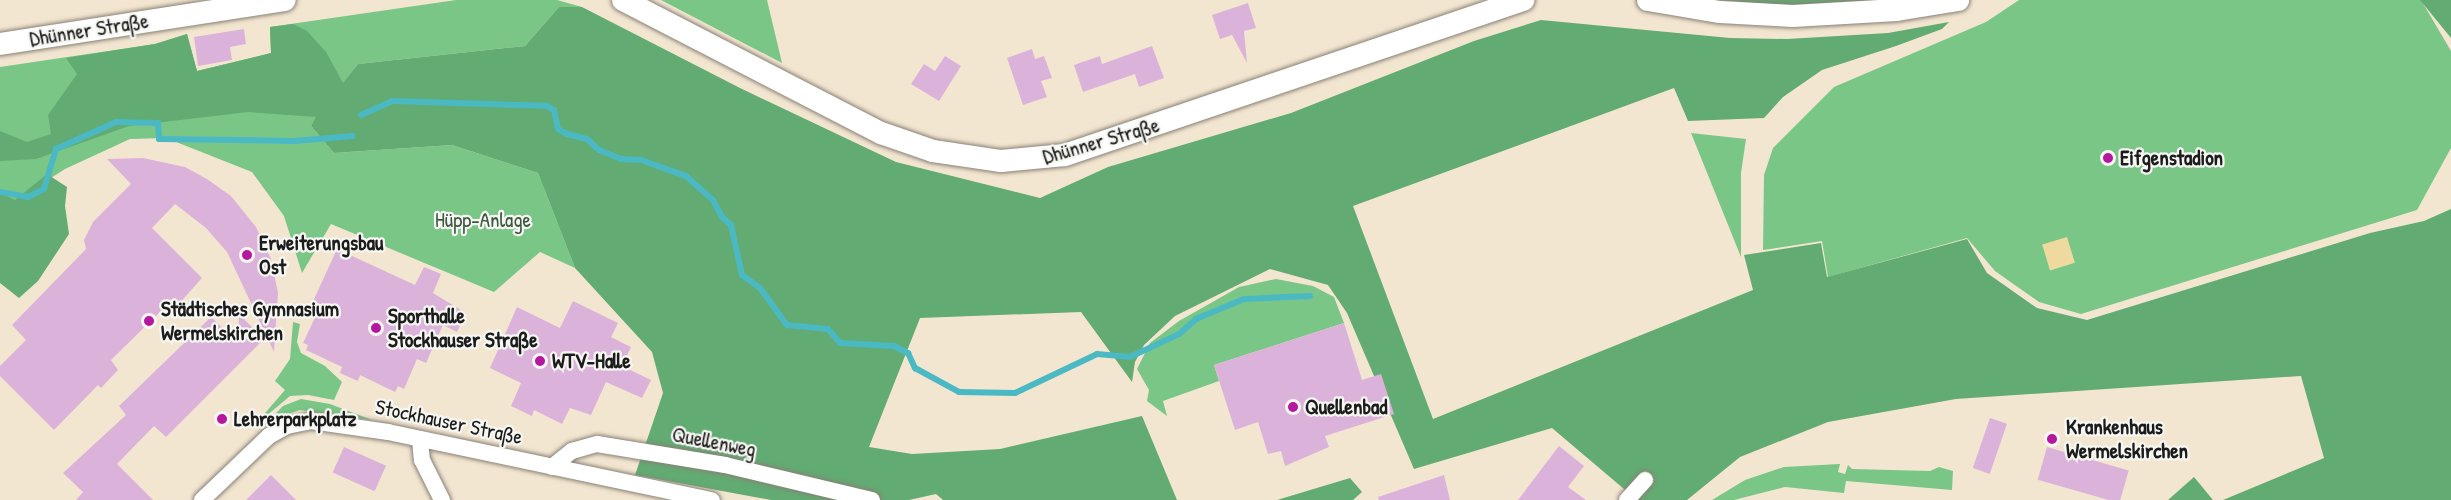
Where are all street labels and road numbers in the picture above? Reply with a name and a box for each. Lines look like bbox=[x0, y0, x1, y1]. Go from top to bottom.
street label: Dhünner Straße bbox=[28, 8, 150, 52]
street label: Dhünner Straße bbox=[1040, 112, 1162, 170]
street label: Stockhauser Straße bbox=[373, 394, 525, 450]
street label: Quellenweg bbox=[670, 422, 758, 462]

